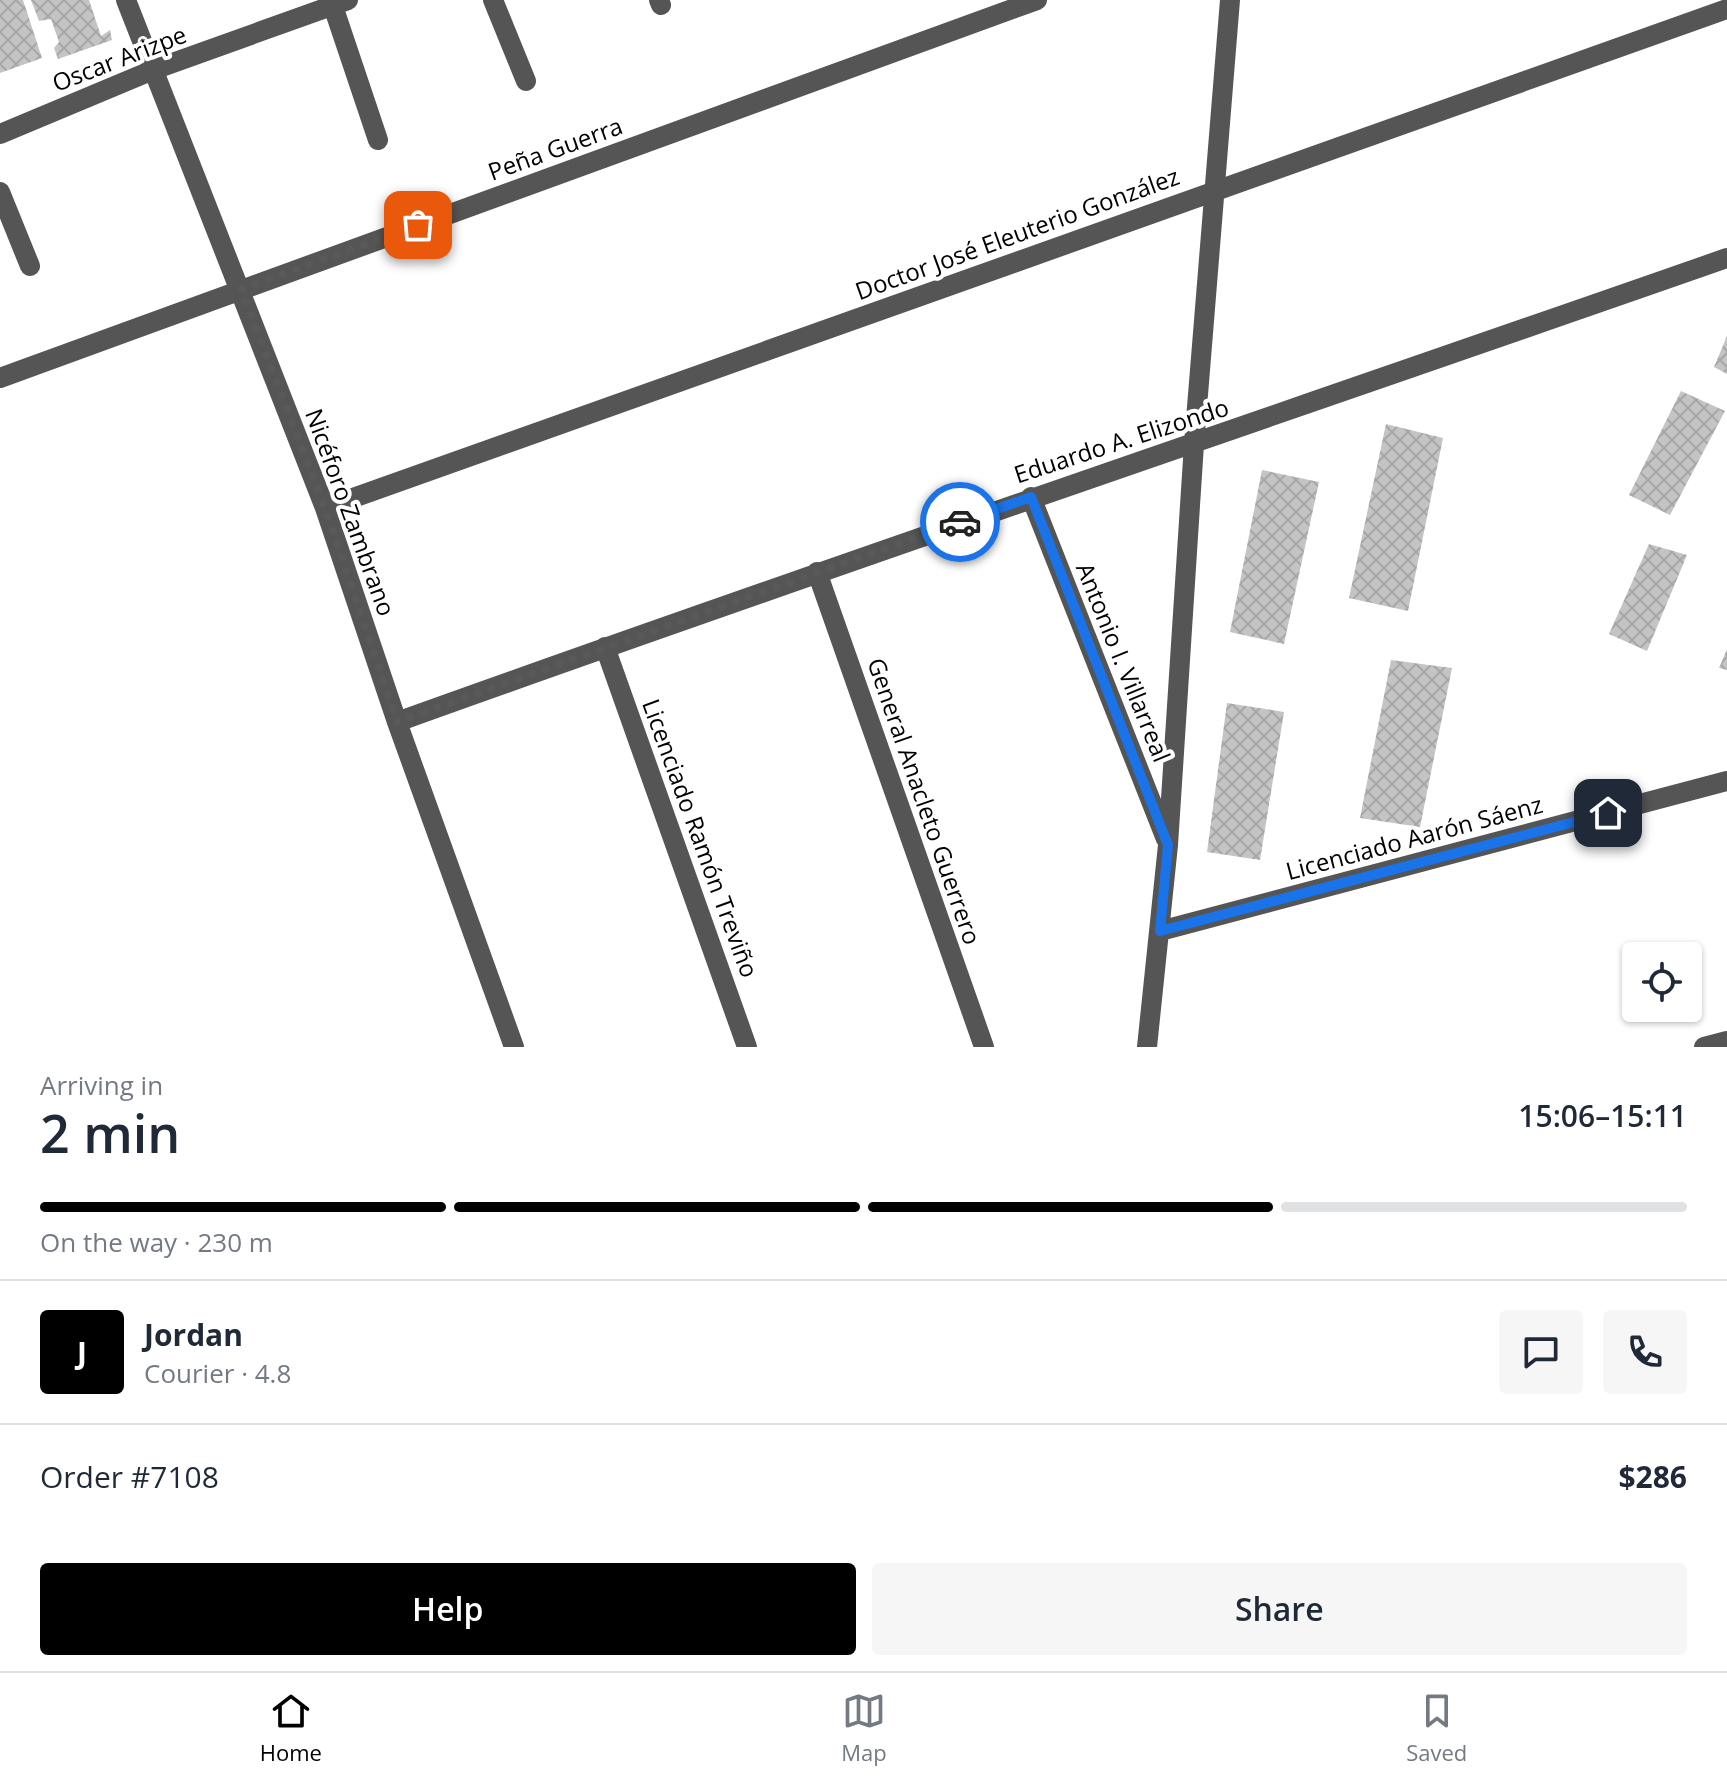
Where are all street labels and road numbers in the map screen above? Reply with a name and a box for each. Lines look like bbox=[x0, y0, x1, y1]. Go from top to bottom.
street label: Oscar Arizpe bbox=[47, 17, 191, 99]
street label: Peña Guerra bbox=[483, 108, 627, 188]
street label: Doctor José Eleuterio González bbox=[850, 159, 1184, 307]
street label: Eduardo A. Elizondo bbox=[1009, 390, 1233, 490]
street label: Nicéforo Zambrano bbox=[298, 404, 404, 620]
street label: Antonio I. Villarreal bbox=[1069, 558, 1179, 766]
street label: General Anacleto Guerrero bbox=[860, 653, 990, 949]
street label: Licenciado Ramón Treviño bbox=[635, 694, 767, 982]
street label: Licenciado Aarón Sáenz bbox=[1282, 787, 1546, 887]

